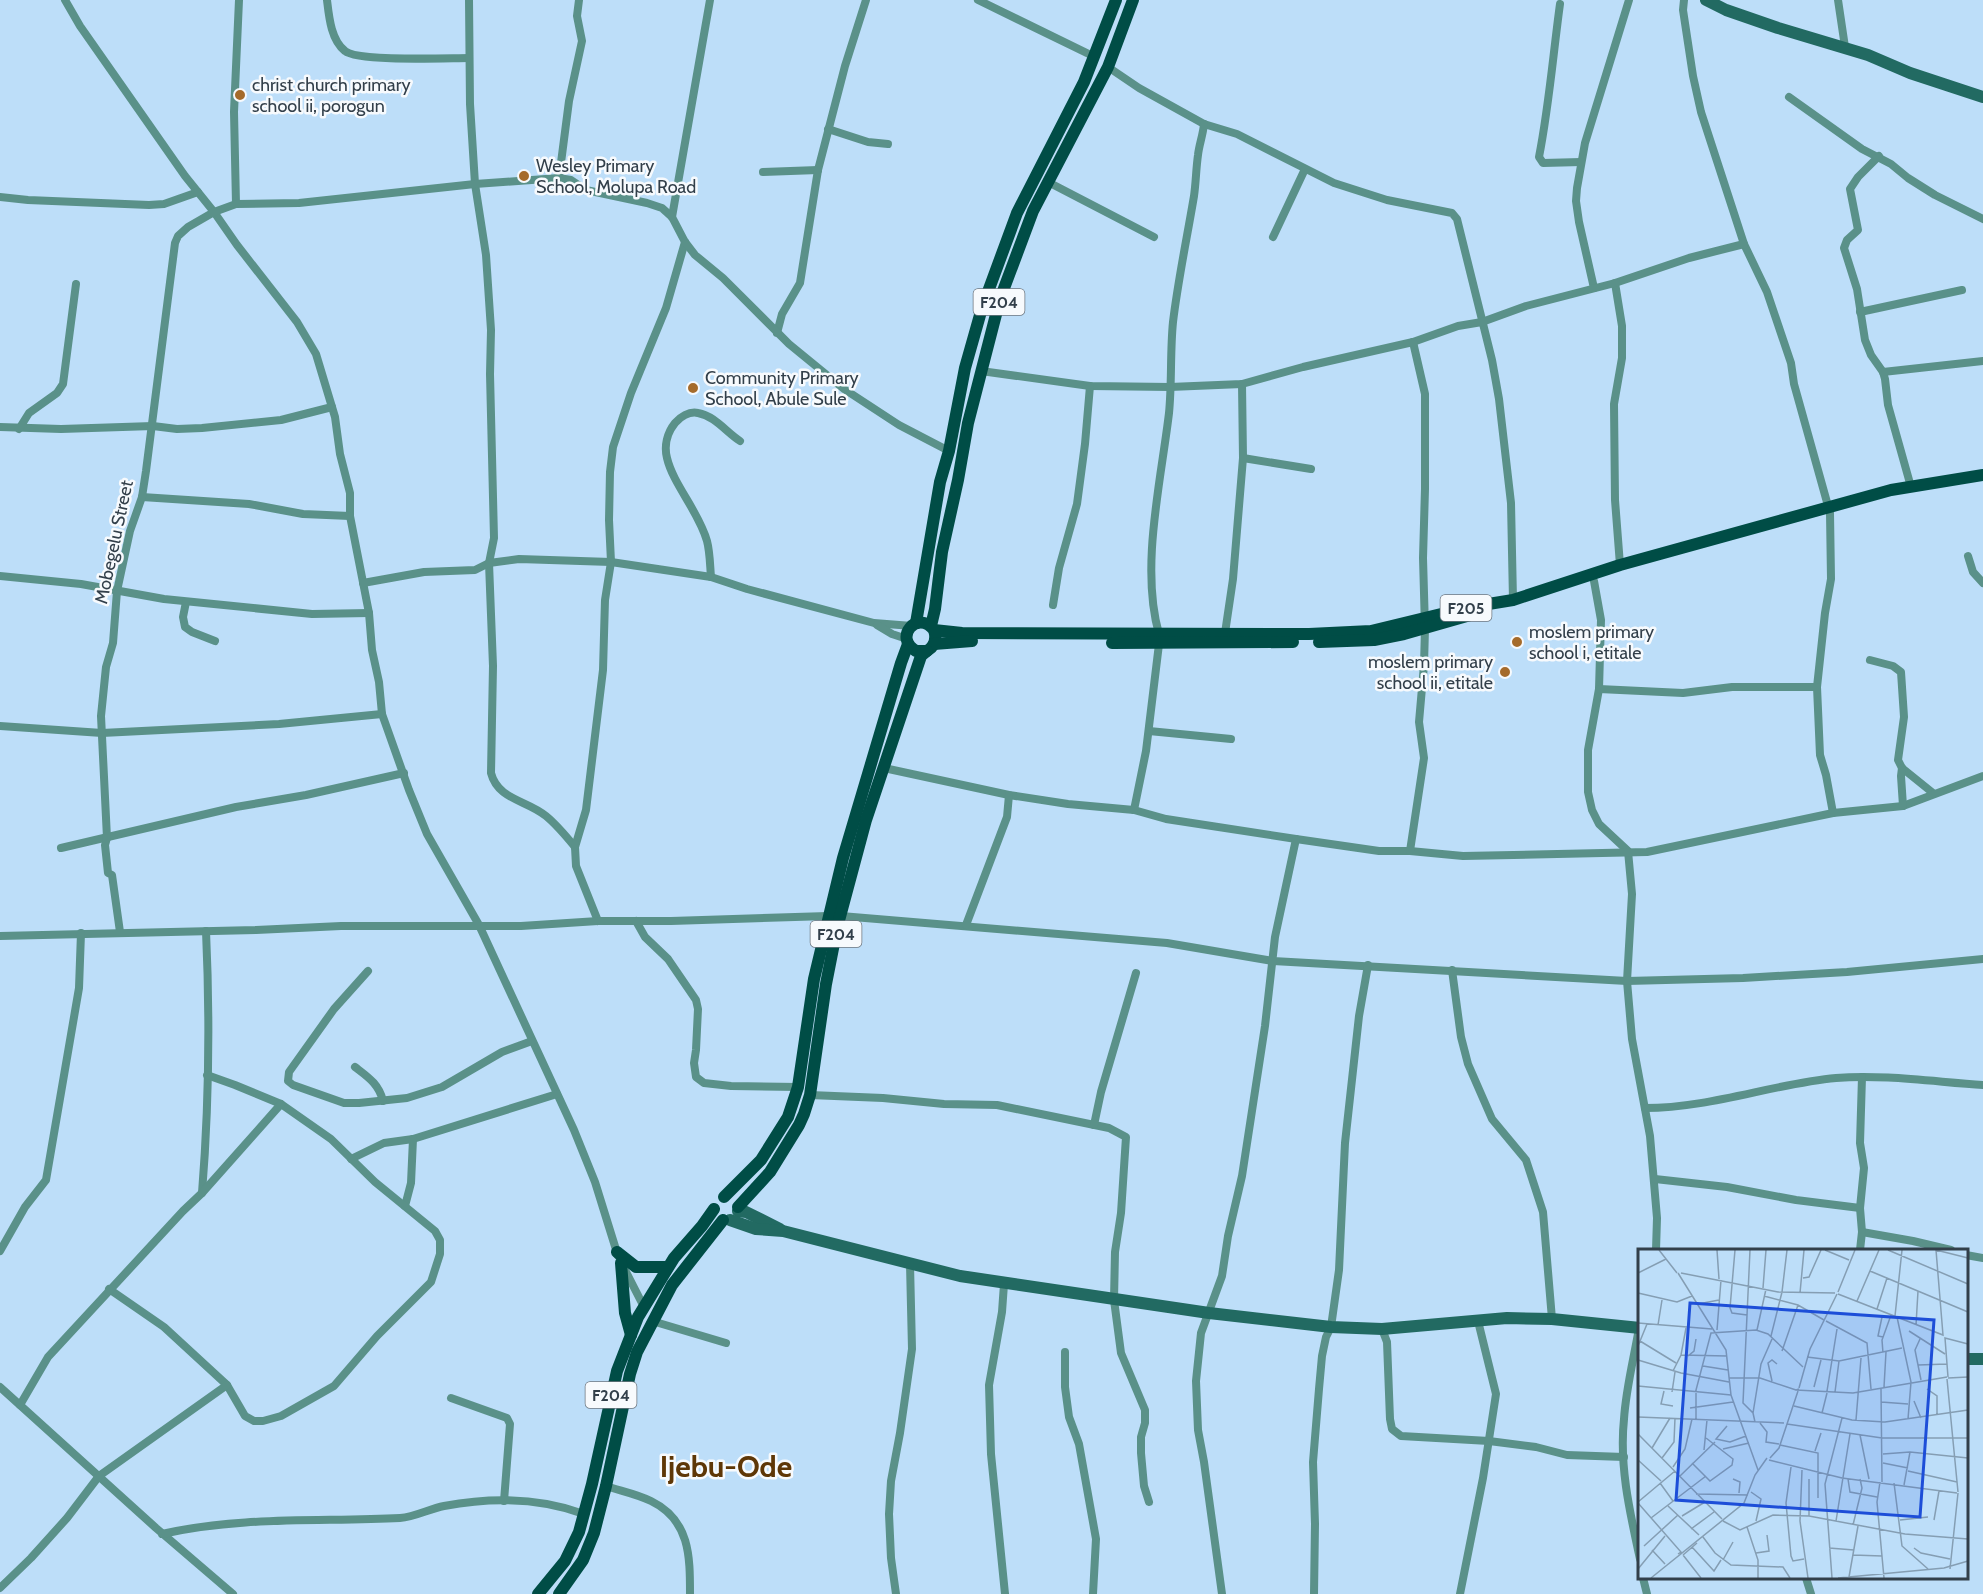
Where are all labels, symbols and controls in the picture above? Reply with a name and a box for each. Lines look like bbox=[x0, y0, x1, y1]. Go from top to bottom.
place label: christ church primary school ii, porogun bbox=[252, 74, 411, 117]
marker: christ church primary school ii, porogun bbox=[233, 88, 247, 102]
place label: Wesley Primary School, Molupa Road bbox=[536, 155, 696, 198]
marker: Wesley Primary School, Molupa Road bbox=[517, 169, 531, 183]
road number: F204 bbox=[974, 289, 1024, 315]
place label: Community Primary School, Abule Sule bbox=[705, 367, 859, 410]
marker: Community Primary School, Abule Sule bbox=[686, 381, 700, 395]
street label: Mobegelu Street bbox=[90, 478, 138, 606]
road number: F205 bbox=[1440, 595, 1492, 621]
place label: moslem primary school i, etitale bbox=[1529, 621, 1654, 664]
marker: moslem primary school i, etitale bbox=[1510, 635, 1524, 649]
place label: moslem primary school ii, etitale bbox=[1368, 651, 1493, 694]
marker: moslem primary school ii, etitale bbox=[1498, 665, 1512, 679]
road number: F204 bbox=[810, 921, 862, 947]
inset map bbox=[1638, 1249, 1968, 1579]
road number: F204 bbox=[586, 1382, 636, 1408]
district label: Ijebu-Ode bbox=[660, 1448, 792, 1485]

